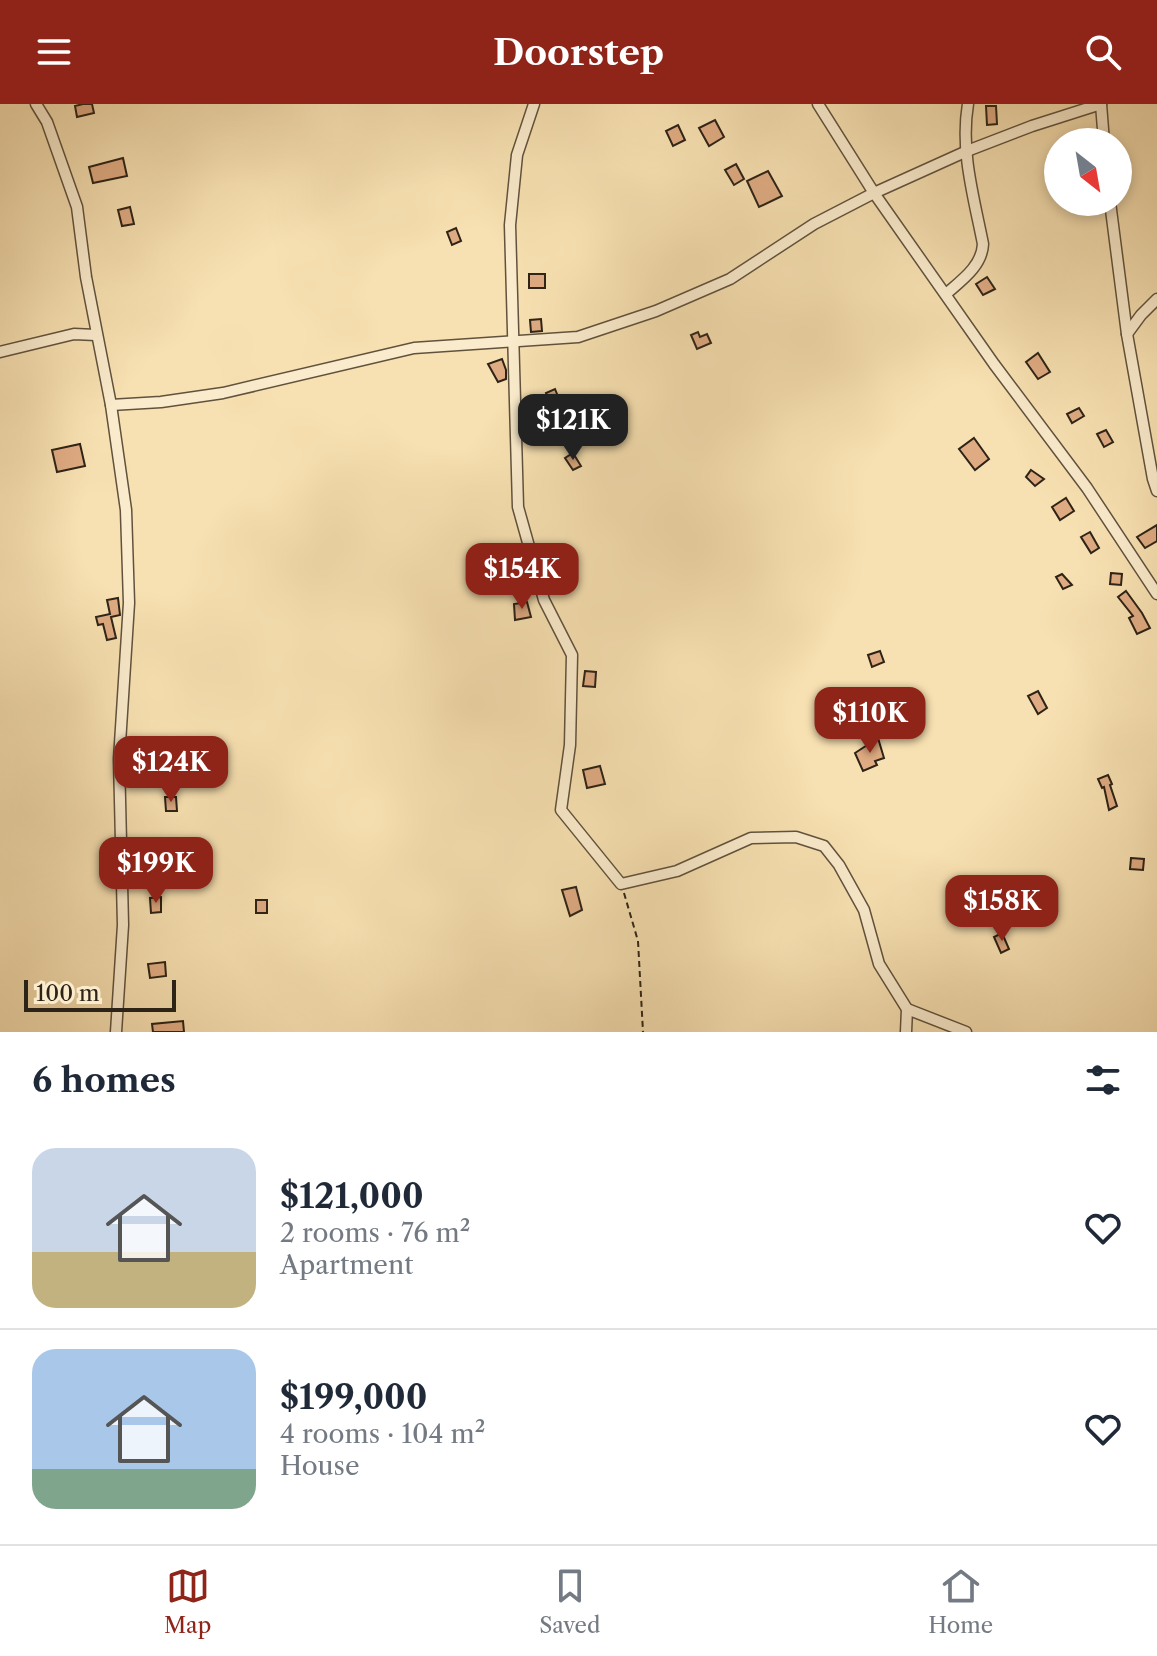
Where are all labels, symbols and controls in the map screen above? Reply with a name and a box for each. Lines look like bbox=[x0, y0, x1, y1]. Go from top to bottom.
icon: menu bbox=[32, 30, 76, 74]
text: Doorstep bbox=[493, 30, 664, 74]
icon: search bbox=[1081, 30, 1125, 74]
north arrow bbox=[1044, 128, 1132, 216]
map controls bbox=[1044, 128, 1132, 216]
pin: $121K bbox=[517, 394, 629, 462]
text: $121K bbox=[536, 404, 610, 436]
pin: $154K bbox=[466, 543, 578, 611]
text: $154K bbox=[484, 553, 560, 585]
pin: $110K bbox=[814, 687, 926, 755]
text: $110K bbox=[832, 697, 908, 729]
pin: $124K bbox=[115, 736, 227, 804]
text: $124K bbox=[132, 746, 210, 778]
pin: $199K bbox=[100, 837, 212, 905]
text: $199K bbox=[117, 847, 195, 879]
pin: $158K bbox=[946, 875, 1058, 943]
text: $158K bbox=[963, 885, 1041, 917]
scale bar bbox=[24, 976, 176, 1012]
text: 100 m bbox=[36, 980, 99, 1007]
icon: filters bbox=[1081, 1058, 1125, 1102]
text: 6 homes bbox=[32, 1059, 176, 1101]
text: $121,000 bbox=[280, 1175, 424, 1217]
icon: home bbox=[96, 1180, 192, 1276]
icon: heart bbox=[1081, 1206, 1125, 1250]
text: 2 rooms · 76 m² bbox=[280, 1217, 470, 1249]
text: Apartment bbox=[280, 1249, 413, 1281]
text: $199,000 bbox=[280, 1376, 427, 1418]
icon: home bbox=[96, 1381, 192, 1477]
icon: heart bbox=[1081, 1407, 1125, 1451]
text: 4 rooms · 104 m² bbox=[280, 1418, 485, 1450]
text: House bbox=[280, 1450, 360, 1482]
tab: Map bbox=[164, 1564, 211, 1639]
tab: Saved bbox=[539, 1564, 600, 1639]
tab: Home bbox=[928, 1564, 993, 1639]

